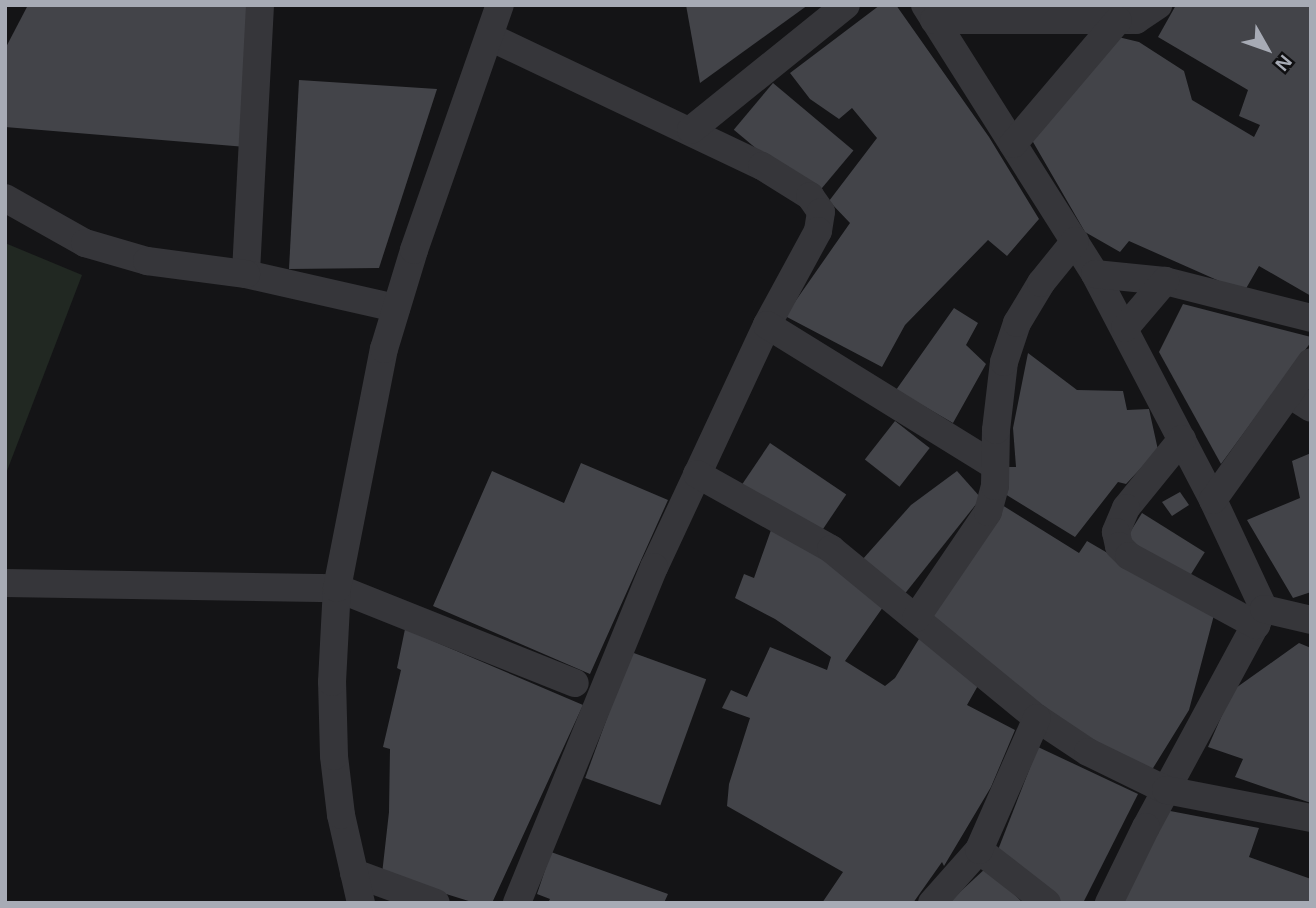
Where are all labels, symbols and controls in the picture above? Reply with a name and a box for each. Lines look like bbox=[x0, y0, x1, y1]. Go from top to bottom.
north arrow bbox=[1232, 14, 1302, 84]
text: N bbox=[1271, 51, 1296, 75]

